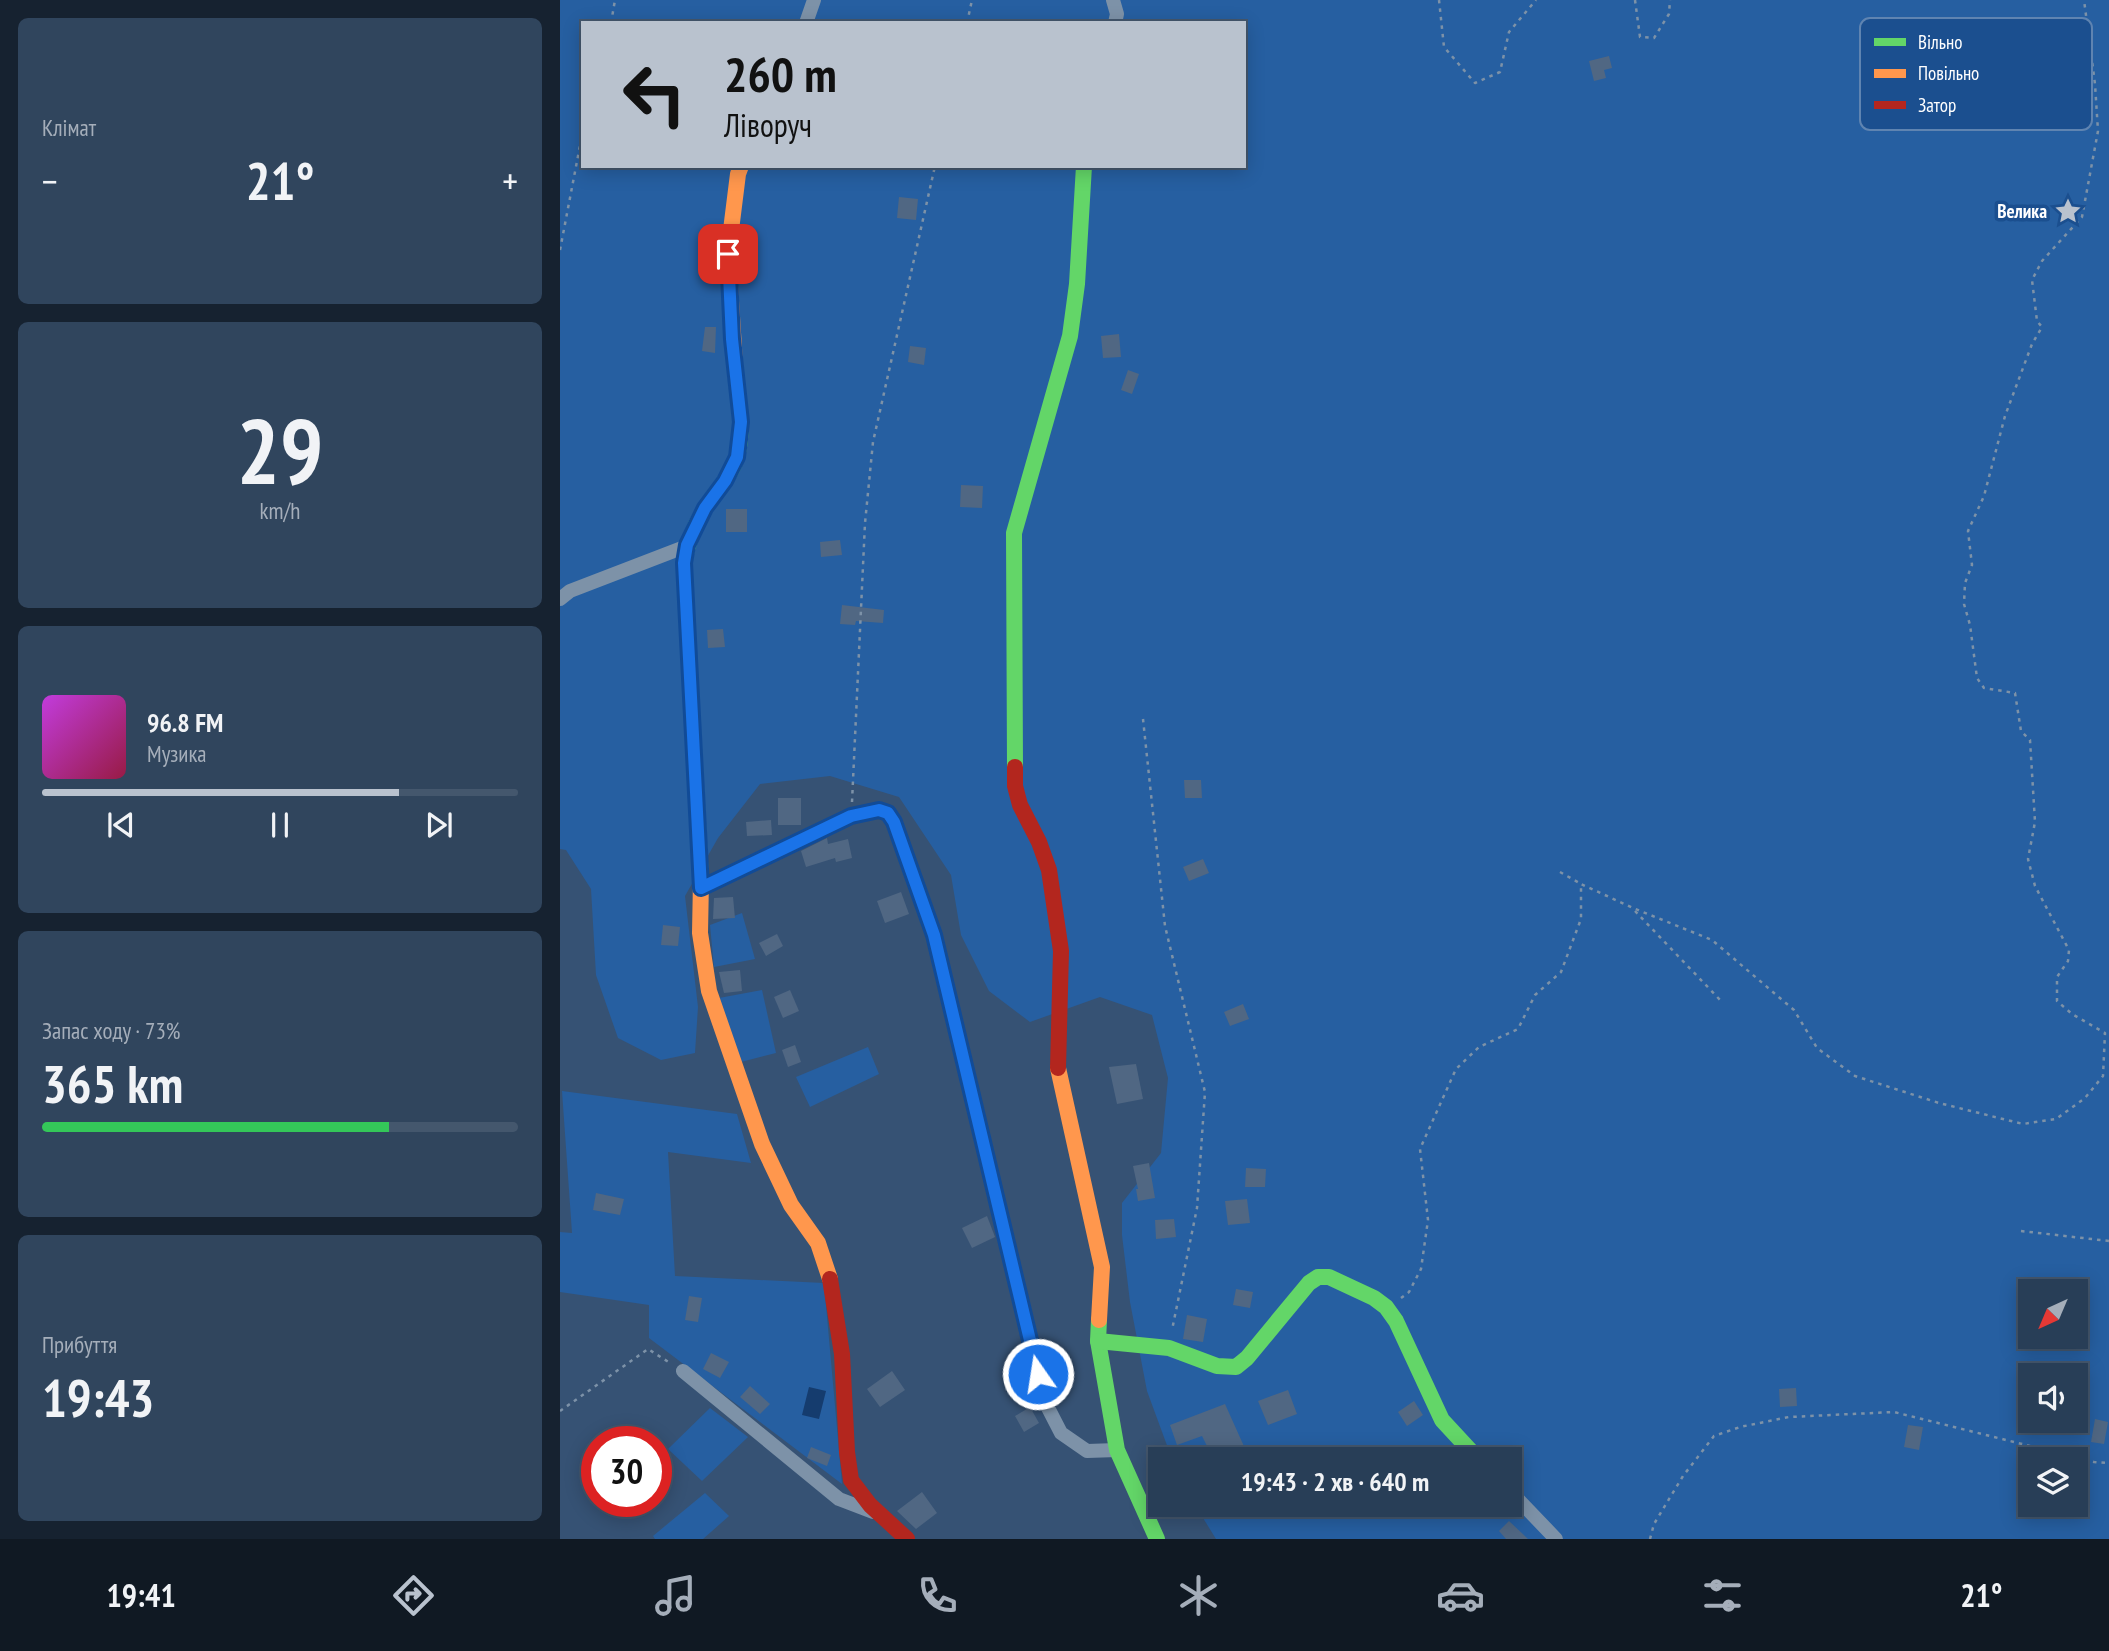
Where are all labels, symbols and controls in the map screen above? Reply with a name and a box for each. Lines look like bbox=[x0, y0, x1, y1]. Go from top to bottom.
legend bbox=[1860, 18, 2092, 130]
text: Вільно bbox=[1918, 30, 1962, 54]
text: 260 m bbox=[724, 42, 837, 106]
icon: left bbox=[609, 49, 700, 140]
text: Повільно bbox=[1918, 61, 1979, 85]
text: Затор bbox=[1918, 93, 1956, 117]
text: Ліворуч bbox=[724, 104, 812, 146]
text: Клімат bbox=[42, 113, 96, 142]
text: 21° bbox=[246, 147, 314, 214]
text: − bbox=[42, 156, 58, 205]
text: + bbox=[502, 156, 518, 205]
place icon: Велика bbox=[2053, 196, 2083, 226]
place label: Велика bbox=[1997, 199, 2047, 223]
pin bbox=[698, 224, 758, 284]
icon: arrive bbox=[709, 235, 747, 273]
text: 29 bbox=[237, 391, 324, 509]
text: km/h bbox=[260, 496, 300, 525]
text: 96.8 FM bbox=[147, 706, 223, 739]
text: Музика bbox=[147, 739, 207, 768]
icon: previous bbox=[102, 806, 140, 844]
icon: pause bbox=[261, 806, 299, 844]
icon: next bbox=[420, 806, 458, 844]
text: Запас ходу · 73% bbox=[42, 1016, 180, 1045]
text: 365 km bbox=[42, 1050, 183, 1117]
north arrow bbox=[2018, 1279, 2088, 1349]
map controls bbox=[2018, 1279, 2088, 1517]
text: Прибуття bbox=[42, 1330, 117, 1359]
position arrow bbox=[1001, 1337, 1075, 1411]
button: sound bbox=[2018, 1363, 2088, 1433]
text: 19:43 bbox=[42, 1364, 154, 1431]
speed limit sign: 30 bbox=[581, 1426, 672, 1517]
button: layers bbox=[2018, 1447, 2088, 1517]
text: 19:43 · 2 хв · 640 m bbox=[1241, 1465, 1429, 1498]
icon: directions bbox=[389, 1571, 438, 1620]
icon: music bbox=[651, 1571, 700, 1620]
icon: phone bbox=[913, 1571, 962, 1620]
icon: climate bbox=[1174, 1571, 1223, 1620]
icon: car bbox=[1436, 1571, 1485, 1620]
icon: filters bbox=[1698, 1571, 1747, 1620]
text: 19:41 bbox=[106, 1574, 176, 1616]
text: 21° bbox=[1960, 1574, 2003, 1616]

